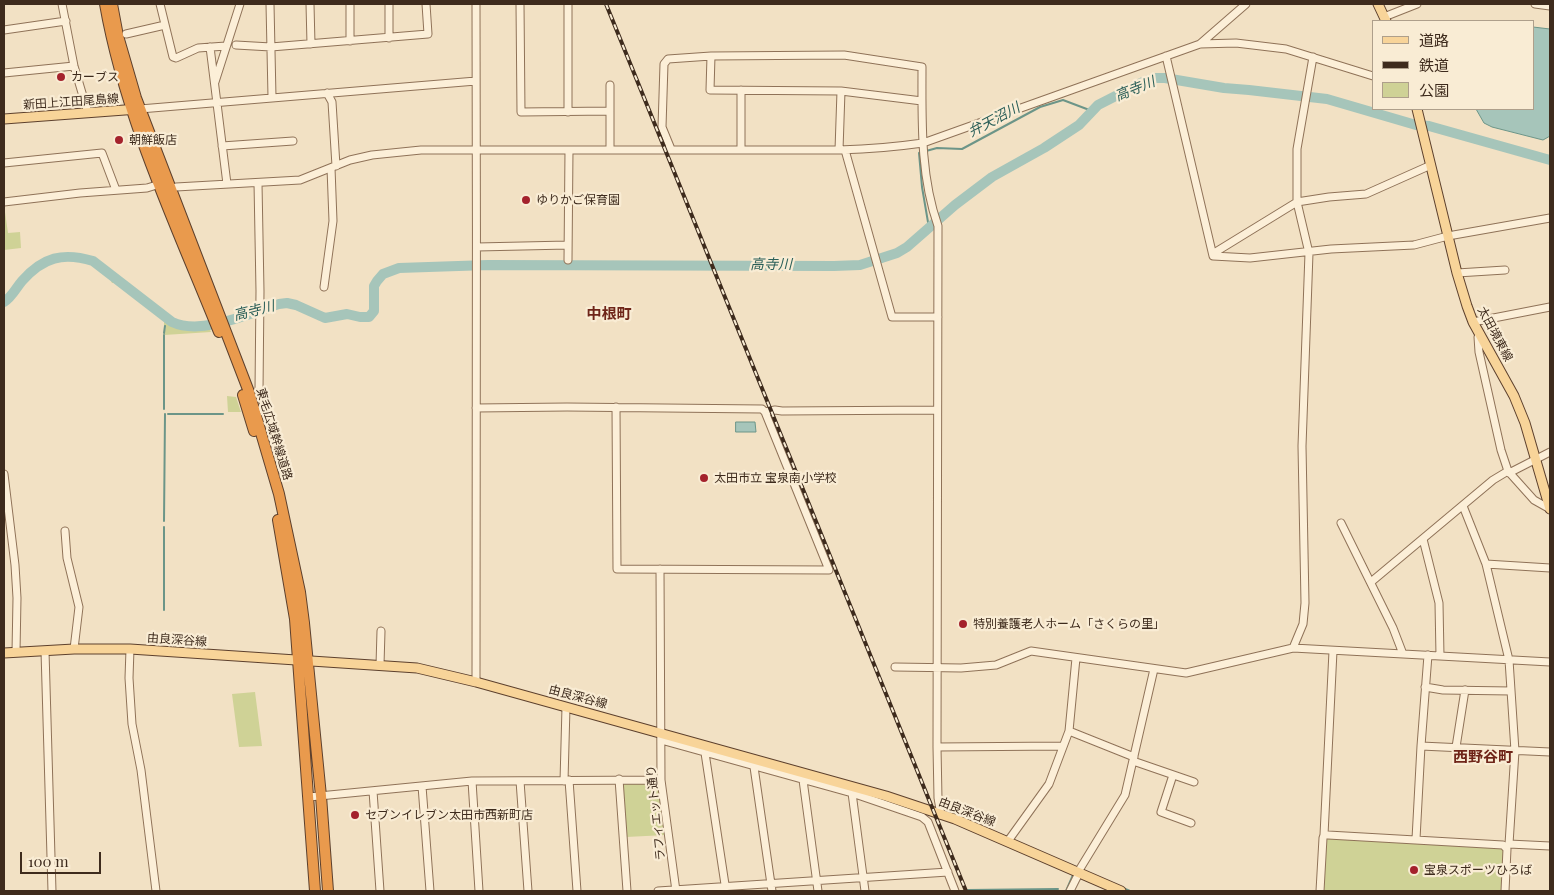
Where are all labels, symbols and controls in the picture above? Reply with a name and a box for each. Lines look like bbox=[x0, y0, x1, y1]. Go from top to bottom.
legend bbox=[1372, 20, 1534, 110]
text: 道路 bbox=[1419, 30, 1449, 50]
text: 鉄道 bbox=[1419, 55, 1449, 75]
place label: カーブス bbox=[71, 70, 119, 84]
marker: カーブス bbox=[55, 71, 67, 83]
water label: 高寺川 bbox=[1112, 73, 1158, 105]
text: 公園 bbox=[1419, 80, 1449, 100]
street label: 新田上江田尾島線 bbox=[23, 91, 119, 113]
water label: 弁天沼川 bbox=[965, 99, 1023, 141]
place label: 朝鮮飯店 bbox=[129, 133, 177, 147]
marker: 朝鮮飯店 bbox=[113, 134, 125, 146]
place label: ゆりかご保育園 bbox=[536, 193, 620, 207]
marker: ゆりかご保育園 bbox=[520, 194, 532, 206]
water label: 高寺川 bbox=[750, 257, 792, 273]
water label: 高寺川 bbox=[232, 298, 276, 324]
street label: 太田境東線 bbox=[1475, 304, 1515, 364]
district label: 中根町 bbox=[587, 305, 631, 323]
street label: 東毛広域幹線道路 bbox=[253, 386, 295, 482]
place label: 太田市立 宝泉南小学校 bbox=[714, 471, 837, 485]
marker: 太田市立 宝泉南小学校 bbox=[698, 472, 710, 484]
place label: 特別養護老人ホーム「さくらの里」 bbox=[973, 617, 1165, 631]
marker: 特別養護老人ホーム「さくらの里」 bbox=[957, 618, 969, 630]
street label: 由良深谷線 bbox=[147, 631, 207, 649]
street label: 由良深谷線 bbox=[547, 682, 609, 712]
district label: 西野谷町 bbox=[1453, 748, 1513, 766]
street label: ラフィエット通り bbox=[644, 765, 668, 861]
street label: 由良深谷線 bbox=[936, 795, 998, 829]
place label: セブンイレブン太田市西新町店 bbox=[365, 808, 533, 822]
marker: セブンイレブン太田市西新町店 bbox=[349, 809, 361, 821]
scale bar bbox=[22, 842, 104, 874]
text: 100 m bbox=[28, 851, 69, 871]
place label: 宝泉スポーツひろば bbox=[1424, 863, 1532, 877]
marker: 宝泉スポーツひろば bbox=[1408, 864, 1420, 876]

